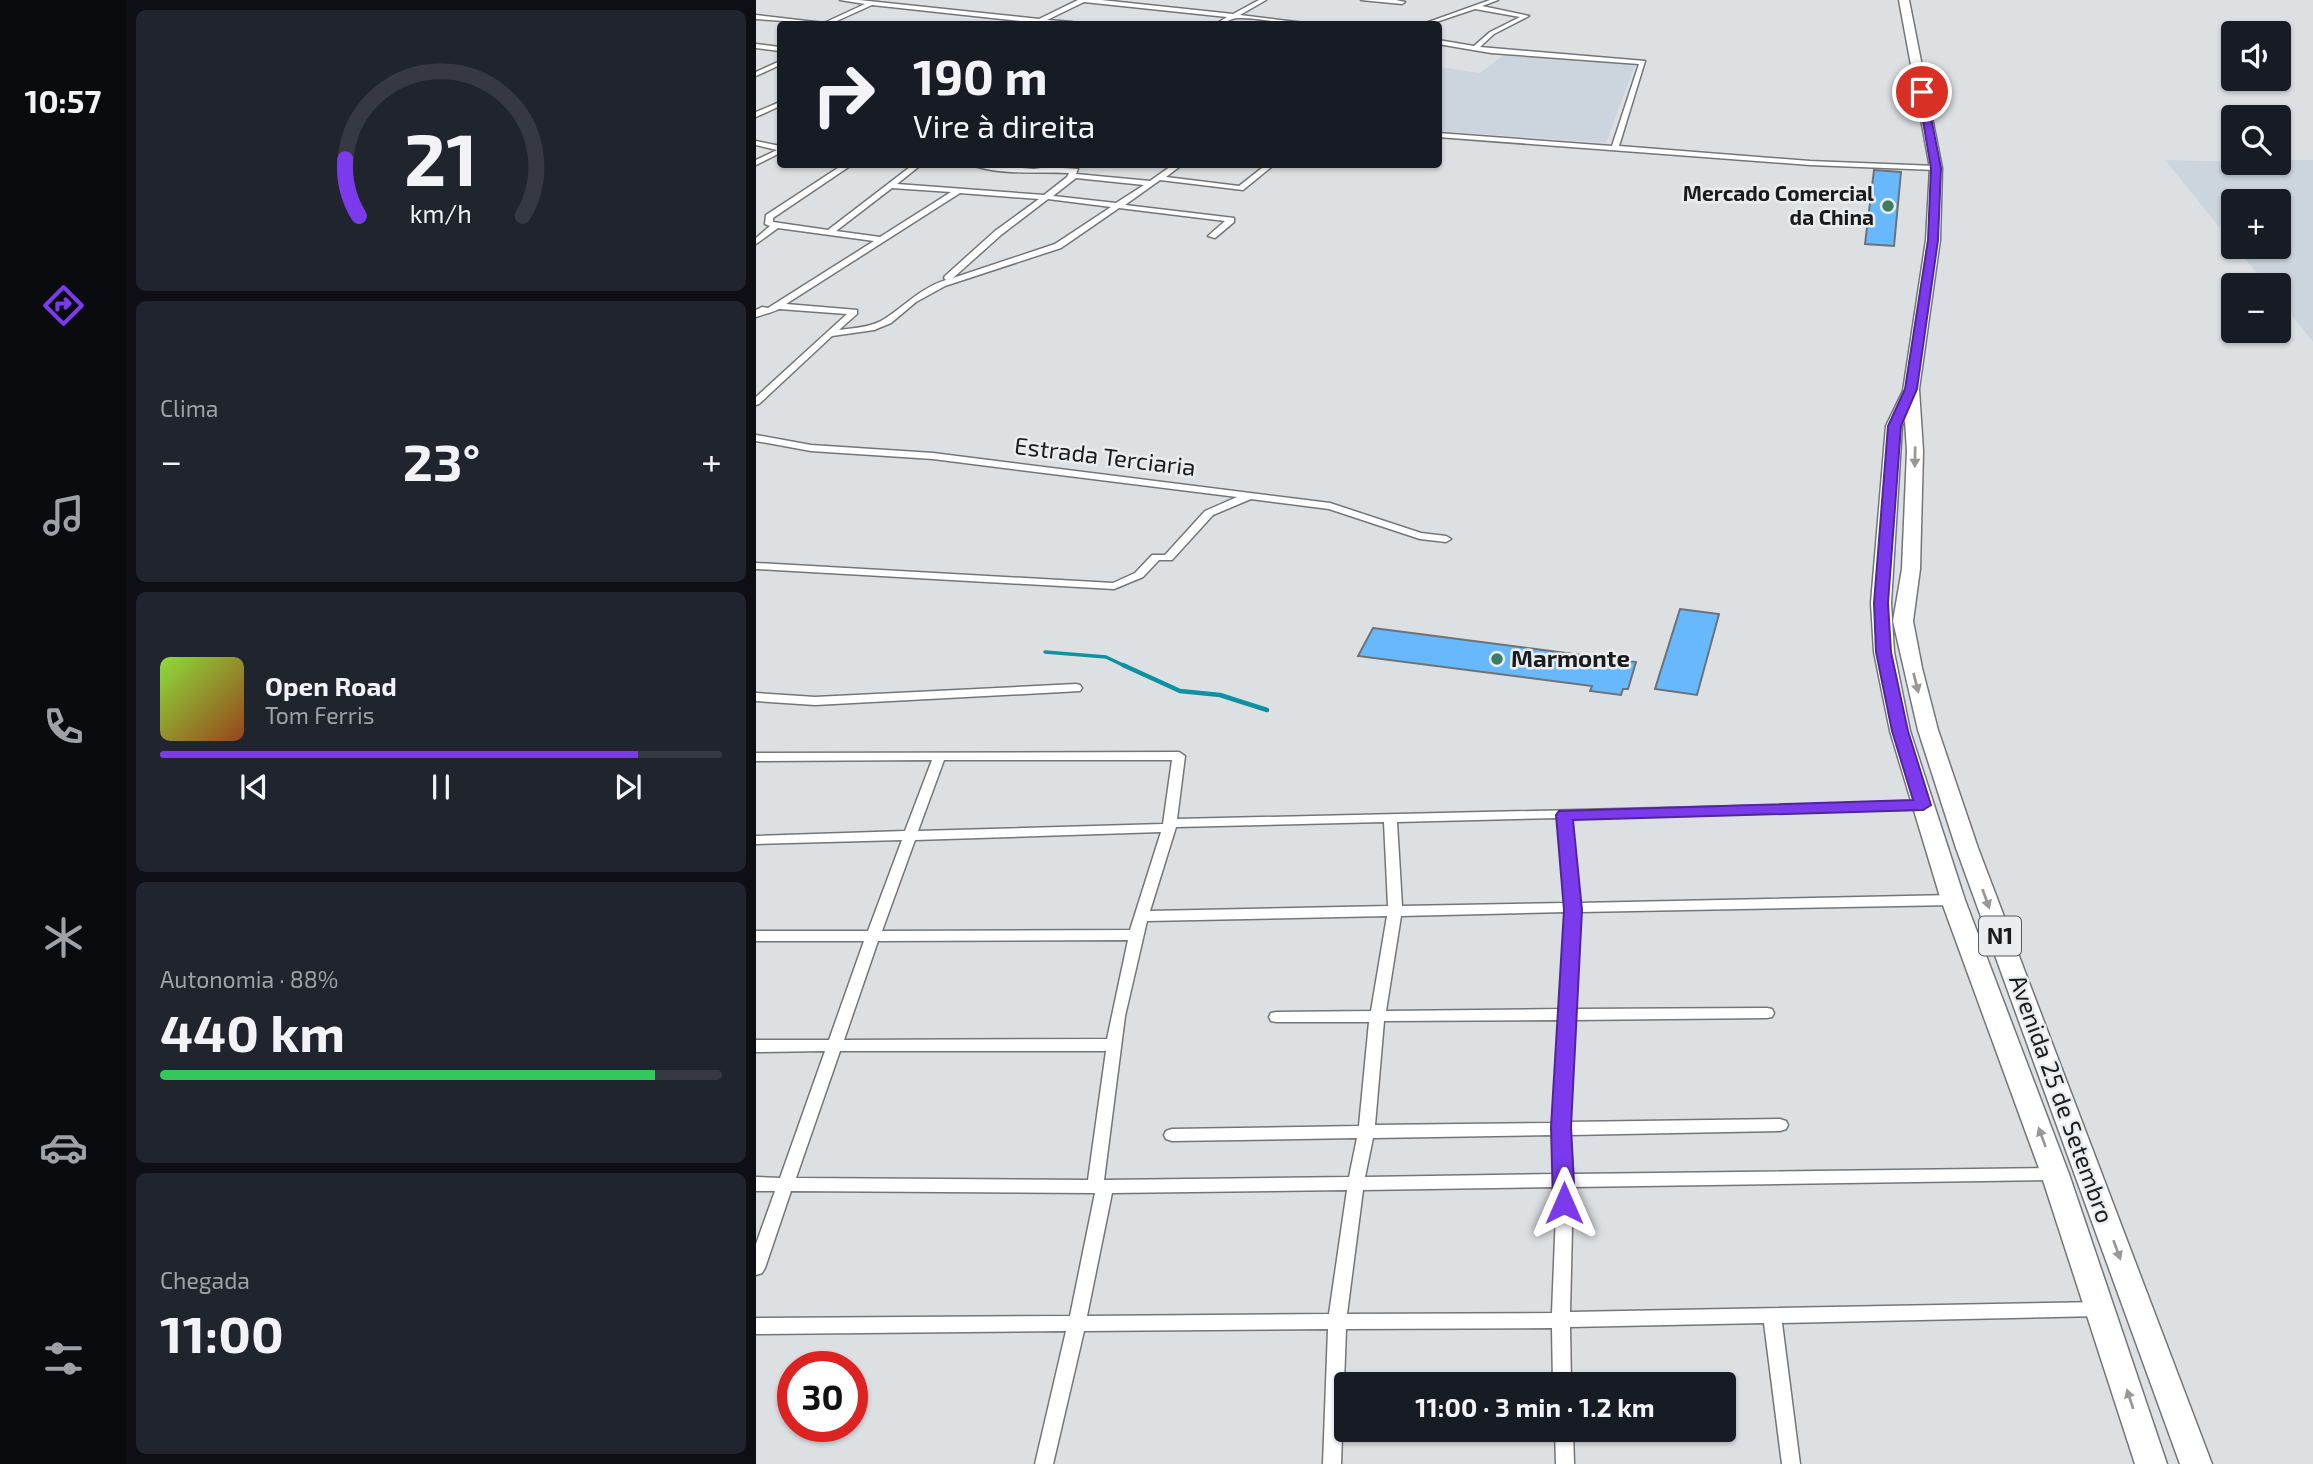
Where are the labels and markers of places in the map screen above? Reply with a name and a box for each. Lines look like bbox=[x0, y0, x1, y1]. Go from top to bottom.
pin bbox=[1892, 62, 1952, 122]
place label: Mercado Comercial da China bbox=[1683, 180, 1874, 229]
marker: Mercado Comercial da China bbox=[1880, 198, 1896, 214]
place label: Marmonte bbox=[1511, 643, 1630, 672]
marker: Marmonte bbox=[1489, 651, 1505, 667]

